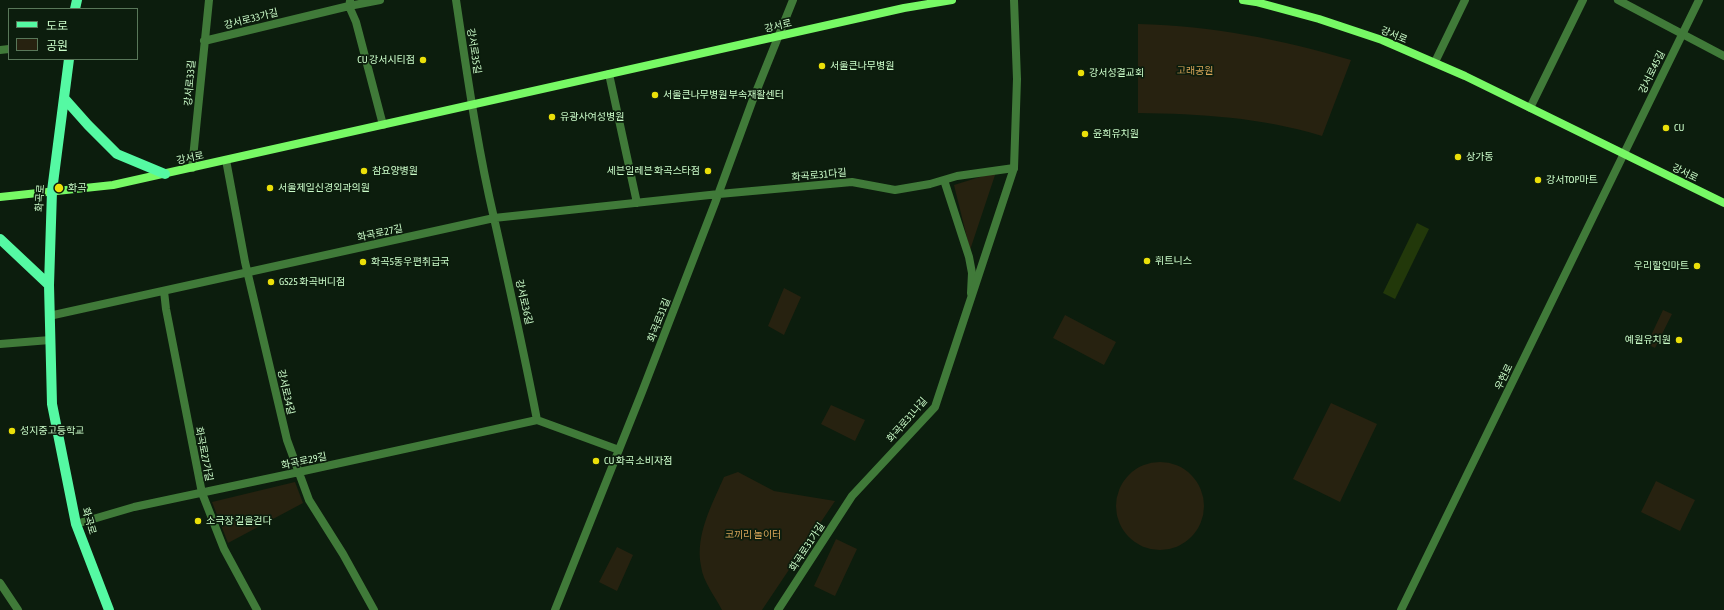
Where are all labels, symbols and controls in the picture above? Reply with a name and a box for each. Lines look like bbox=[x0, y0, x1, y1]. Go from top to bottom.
street label: 강서로33가길 bbox=[223, 6, 279, 32]
legend bbox=[8, 8, 138, 60]
street label: 강서로 bbox=[763, 17, 793, 35]
text: 도로 bbox=[46, 19, 68, 33]
street label: 강서로 bbox=[1379, 24, 1409, 46]
street label: 강서로35길 bbox=[464, 27, 484, 75]
text: 공원 bbox=[46, 39, 68, 53]
street label: 강서로45길 bbox=[1636, 49, 1668, 95]
place label: CU 강서시티점 bbox=[357, 54, 415, 66]
marker: CU 강서시티점 bbox=[418, 55, 428, 65]
street label: 강서로33길 bbox=[182, 59, 198, 107]
place label: 서울큰나무병원 bbox=[830, 60, 894, 72]
marker: 서울큰나무병원 bbox=[817, 61, 827, 71]
park label: 고래공원 bbox=[1177, 65, 1213, 77]
place label: 강서성결교회 bbox=[1089, 67, 1144, 79]
marker: 강서성결교회 bbox=[1076, 68, 1086, 78]
place label: 서울큰나무병원 부속재활센터 bbox=[663, 89, 784, 101]
marker: 서울큰나무병원 부속재활센터 bbox=[650, 90, 660, 100]
place label: 유광사여성병원 bbox=[560, 111, 624, 123]
marker: 유광사여성병원 bbox=[547, 112, 557, 122]
place label: CU bbox=[1674, 122, 1684, 134]
marker: CU bbox=[1661, 123, 1671, 133]
place label: 윤희유치원 bbox=[1093, 128, 1139, 140]
marker: 윤희유치원 bbox=[1080, 129, 1090, 139]
street label: 강서로 bbox=[175, 149, 205, 167]
place label: 상가동 bbox=[1466, 151, 1494, 163]
marker: 상가동 bbox=[1453, 152, 1463, 162]
street label: 강서로 bbox=[1670, 162, 1700, 184]
place label: 참요양병원 bbox=[372, 165, 418, 177]
place label: 세븐일레븐 화곡스타점 bbox=[607, 165, 700, 177]
marker: 참요양병원 bbox=[359, 166, 369, 176]
marker: 세븐일레븐 화곡스타점 bbox=[703, 166, 713, 176]
street label: 화곡로31다길 bbox=[791, 167, 847, 183]
place label: 강서TOP마트 bbox=[1546, 174, 1598, 186]
marker: 강서TOP마트 bbox=[1533, 175, 1543, 185]
marker: 화곡 bbox=[53, 182, 65, 194]
place label: 화곡 bbox=[68, 182, 86, 194]
place label: 서울제일신경외과의원 bbox=[278, 182, 370, 194]
marker: 서울제일신경외과의원 bbox=[265, 183, 275, 193]
street label: 화곡로 bbox=[33, 184, 47, 212]
street label: 화곡로27길 bbox=[356, 222, 404, 244]
place label: 휘트니스 bbox=[1155, 255, 1192, 267]
place label: 화곡5동우편취급국 bbox=[371, 256, 449, 268]
marker: 휘트니스 bbox=[1142, 256, 1152, 266]
marker: 화곡5동우편취급국 bbox=[358, 257, 368, 267]
place label: 우리할인마트 bbox=[1634, 260, 1689, 272]
marker: 우리할인마트 bbox=[1692, 261, 1702, 271]
place label: GS25 화곡버디점 bbox=[279, 276, 345, 288]
marker: GS25 화곡버디점 bbox=[266, 277, 276, 287]
street label: 강서로36길 bbox=[513, 278, 535, 326]
street label: 화곡로31길 bbox=[645, 296, 673, 344]
place label: 예원유치원 bbox=[1625, 334, 1671, 346]
marker: 예원유치원 bbox=[1674, 335, 1684, 345]
street label: 우현로 bbox=[1493, 362, 1515, 392]
street label: 강서로34길 bbox=[275, 368, 297, 416]
street label: 화곡로31나길 bbox=[884, 395, 930, 445]
place label: 성지중고등학교 bbox=[20, 425, 84, 437]
marker: 성지중고등학교 bbox=[7, 426, 17, 436]
street label: 화곡로27가길 bbox=[193, 426, 215, 482]
street label: 화곡로29길 bbox=[280, 450, 328, 472]
place label: CU 화곡 소비자점 bbox=[604, 455, 672, 467]
marker: CU 화곡 소비자점 bbox=[591, 456, 601, 466]
street label: 화곡로 bbox=[79, 506, 99, 536]
place label: 소극장 길을걷다 bbox=[206, 515, 272, 527]
marker: 소극장 길을걷다 bbox=[193, 516, 203, 526]
street label: 화곡로31가길 bbox=[787, 521, 827, 573]
park label: 코끼리 놀이터 bbox=[725, 529, 781, 541]

